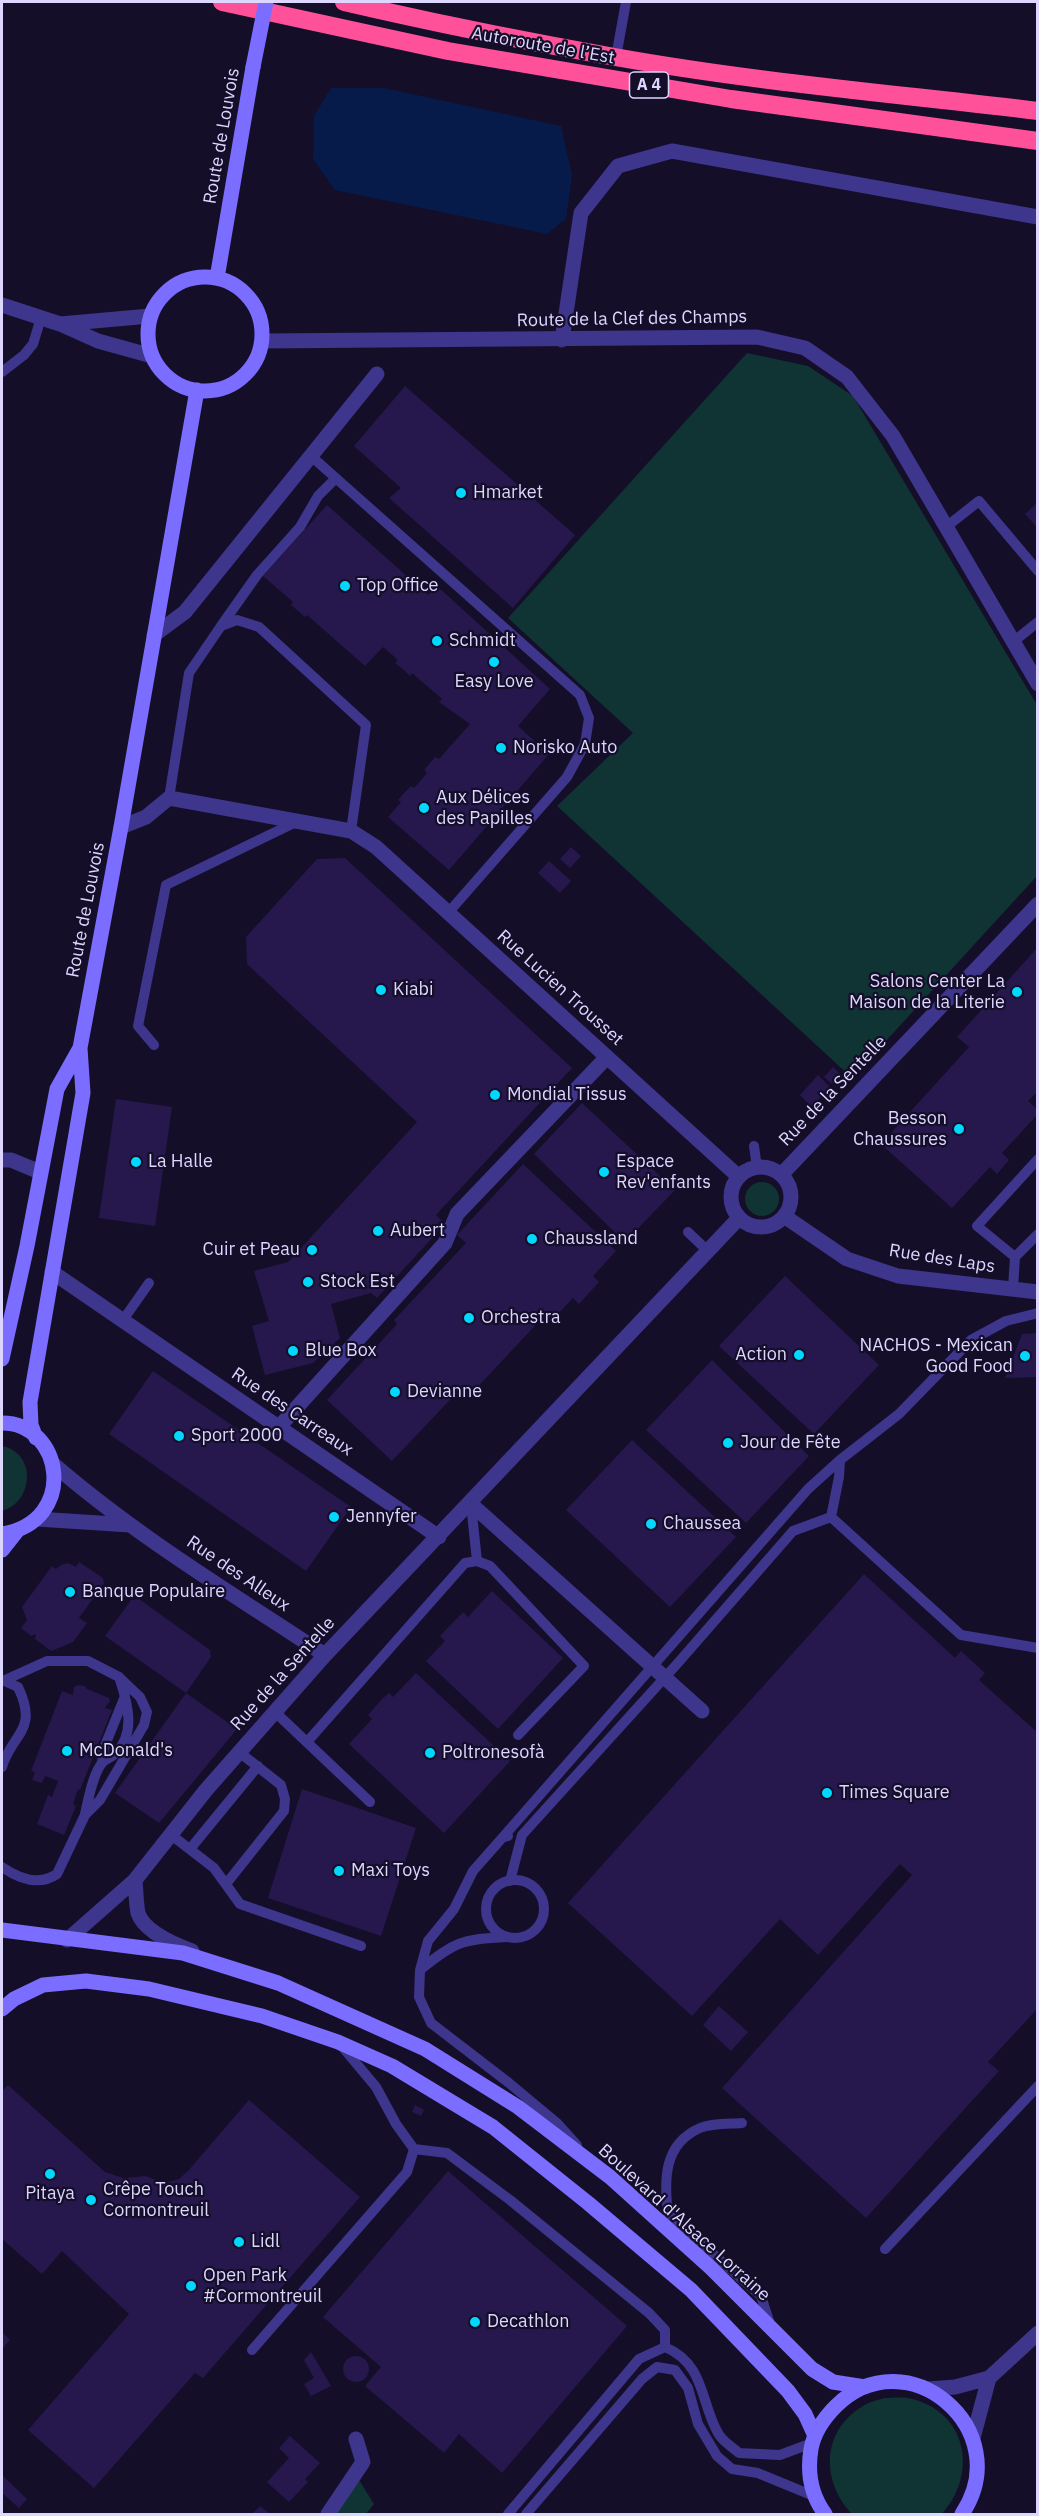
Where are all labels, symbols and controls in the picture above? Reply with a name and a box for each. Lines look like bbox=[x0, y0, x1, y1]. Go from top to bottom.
street label: Autoroute de l’Est bbox=[470, 23, 616, 69]
street label: Route de Louvois bbox=[199, 66, 245, 206]
road number: A 4 bbox=[630, 72, 668, 98]
street label: Route de la Clef des Champs bbox=[517, 306, 747, 332]
place label: Hmarket bbox=[473, 482, 543, 504]
marker: Hmarket bbox=[454, 486, 468, 500]
place label: Top Office bbox=[357, 575, 439, 597]
marker: Top Office bbox=[338, 579, 352, 593]
place label: Schmidt bbox=[449, 630, 516, 652]
marker: Schmidt bbox=[430, 634, 444, 648]
marker: Easy Love bbox=[487, 655, 501, 669]
place label: Easy Love bbox=[454, 671, 534, 693]
place label: Norisko Auto bbox=[513, 737, 617, 759]
marker: Norisko Auto bbox=[494, 741, 508, 755]
place label: Aux Délices des Papilles bbox=[436, 787, 533, 830]
marker: Aux Délices des Papilles bbox=[417, 801, 431, 815]
street label: Route de Louvois bbox=[62, 840, 110, 980]
street label: Rue Lucien Trousset bbox=[492, 926, 628, 1050]
place label: Salons Center La Maison de la Literie bbox=[849, 971, 1005, 1014]
place label: Kiabi bbox=[393, 979, 433, 1001]
marker: Kiabi bbox=[374, 983, 388, 997]
marker: Salons Center La Maison de la Literie bbox=[1010, 985, 1024, 999]
street label: Rue de la Sentelle bbox=[775, 1031, 891, 1151]
place label: Mondial Tissus bbox=[507, 1084, 627, 1106]
marker: Mondial Tissus bbox=[488, 1088, 502, 1102]
place label: Besson Chaussures bbox=[853, 1108, 947, 1150]
marker: Besson Chaussures bbox=[952, 1122, 966, 1136]
place label: La Halle bbox=[148, 1151, 213, 1173]
place label: Espace Rev'enfants bbox=[616, 1151, 711, 1194]
marker: La Halle bbox=[129, 1155, 143, 1169]
marker: Espace Rev'enfants bbox=[597, 1165, 611, 1179]
place label: Aubert bbox=[390, 1220, 445, 1242]
marker: Aubert bbox=[371, 1224, 385, 1238]
place label: Chaussland bbox=[544, 1228, 638, 1250]
marker: Chaussland bbox=[525, 1232, 539, 1246]
place label: Cuir et Peau bbox=[203, 1239, 300, 1261]
street label: Rue des Laps bbox=[887, 1240, 997, 1278]
marker: Cuir et Peau bbox=[305, 1243, 319, 1257]
place label: Stock Est bbox=[320, 1271, 395, 1293]
marker: Stock Est bbox=[301, 1275, 315, 1289]
place label: Orchestra bbox=[481, 1307, 561, 1329]
marker: Orchestra bbox=[462, 1311, 476, 1325]
place label: NACHOS - Mexican Good Food bbox=[859, 1335, 1013, 1378]
place label: Blue Box bbox=[305, 1340, 377, 1362]
marker: Blue Box bbox=[286, 1344, 300, 1358]
place label: Action bbox=[735, 1344, 787, 1366]
marker: Action bbox=[792, 1348, 806, 1362]
marker: NACHOS - Mexican Good Food bbox=[1018, 1349, 1032, 1363]
street label: Rue des Carreaux bbox=[227, 1363, 357, 1461]
place label: Devianne bbox=[407, 1381, 482, 1403]
marker: Devianne bbox=[388, 1385, 402, 1399]
place label: Sport 2000 bbox=[191, 1425, 282, 1447]
marker: Sport 2000 bbox=[172, 1429, 186, 1443]
place label: Jour de Fête bbox=[740, 1432, 841, 1454]
marker: Jour de Fête bbox=[721, 1436, 735, 1450]
place label: Jennyfer bbox=[346, 1506, 417, 1528]
marker: Jennyfer bbox=[327, 1510, 341, 1524]
place label: Chaussea bbox=[663, 1513, 741, 1535]
marker: Chaussea bbox=[644, 1517, 658, 1531]
street label: Rue des Alleux bbox=[182, 1532, 294, 1616]
place label: Banque Populaire bbox=[82, 1581, 225, 1603]
marker: Banque Populaire bbox=[63, 1585, 77, 1599]
street label: Rue de la Sentelle bbox=[226, 1613, 340, 1735]
place label: McDonald's bbox=[79, 1740, 173, 1762]
place label: Poltronesofà bbox=[442, 1742, 545, 1764]
marker: McDonald's bbox=[60, 1744, 74, 1758]
marker: Poltronesofà bbox=[423, 1746, 437, 1760]
place label: Times Square bbox=[839, 1782, 950, 1804]
marker: Times Square bbox=[820, 1786, 834, 1800]
place label: Maxi Toys bbox=[351, 1860, 430, 1882]
marker: Maxi Toys bbox=[332, 1864, 346, 1878]
street label: Boulevard d'Alsace Lorraine bbox=[593, 2140, 775, 2306]
marker: Pitaya bbox=[43, 2167, 57, 2181]
place label: Crêpe Touch Cormontreuil bbox=[103, 2179, 209, 2222]
place label: Pitaya bbox=[25, 2183, 75, 2205]
marker: Crêpe Touch Cormontreuil bbox=[84, 2193, 98, 2207]
place label: Lidl bbox=[251, 2231, 280, 2253]
marker: Lidl bbox=[232, 2235, 246, 2249]
place label: Open Park #Cormontreuil bbox=[203, 2265, 322, 2308]
marker: Open Park #Cormontreuil bbox=[184, 2279, 198, 2293]
place label: Decathlon bbox=[487, 2311, 569, 2333]
marker: Decathlon bbox=[468, 2315, 482, 2329]

